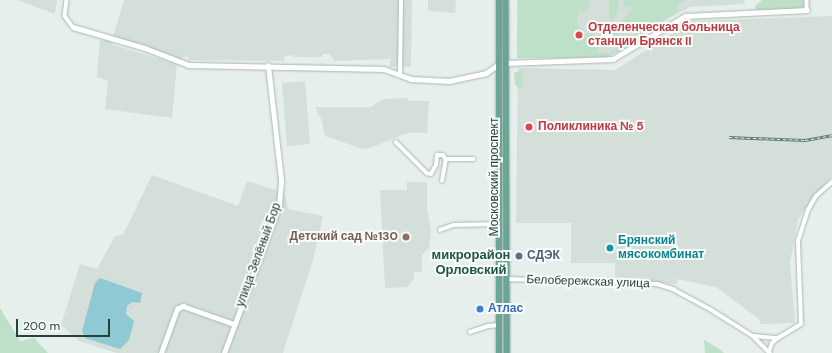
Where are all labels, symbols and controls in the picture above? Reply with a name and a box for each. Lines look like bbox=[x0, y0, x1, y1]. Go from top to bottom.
place label: Отделенческая больница станции Брянск II bbox=[588, 21, 740, 49]
marker: Отделенческая больница станции Брянск II bbox=[573, 29, 585, 41]
street label: Московский проспект bbox=[488, 118, 502, 236]
place label: Поликлиника № 5 bbox=[538, 120, 644, 134]
marker: Поликлиника № 5 bbox=[523, 121, 535, 133]
street label: улица Зелёный Бор bbox=[233, 201, 285, 309]
place label: Детский сад №130 bbox=[289, 230, 398, 244]
marker: Детский сад №130 bbox=[401, 232, 411, 242]
place label: Брянский мясокомбинат bbox=[618, 234, 704, 262]
marker: Брянский мясокомбинат bbox=[605, 243, 615, 253]
district label: микрорайон Орловский bbox=[432, 248, 510, 279]
place label: СДЭК bbox=[527, 249, 560, 263]
marker: СДЭК bbox=[514, 251, 524, 261]
street label: Белобережская улица bbox=[526, 273, 650, 291]
place label: Атлас bbox=[488, 302, 523, 316]
marker: Атлас bbox=[475, 304, 485, 314]
scale bar bbox=[18, 311, 112, 337]
text: 200 m bbox=[23, 318, 60, 334]

